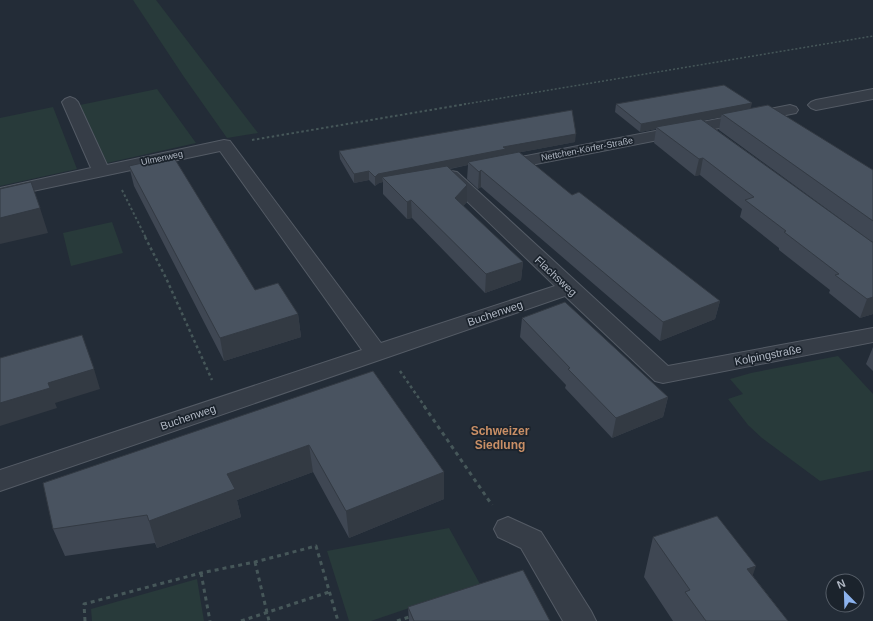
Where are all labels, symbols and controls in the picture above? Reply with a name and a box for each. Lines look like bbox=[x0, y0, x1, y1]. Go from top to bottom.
street label: Nettchen-Körfer-Straße bbox=[540, 135, 634, 163]
street label: Ulmenweg bbox=[140, 149, 184, 167]
street label: Flachsweg bbox=[533, 254, 579, 298]
street label: Buchenweg bbox=[466, 298, 524, 328]
street label: Kolpingstraße bbox=[734, 343, 802, 367]
street label: Buchenweg bbox=[159, 402, 217, 432]
district label: Schweizer Siedlung bbox=[471, 424, 530, 452]
north arrow bbox=[825, 573, 865, 613]
text: N bbox=[835, 577, 847, 591]

